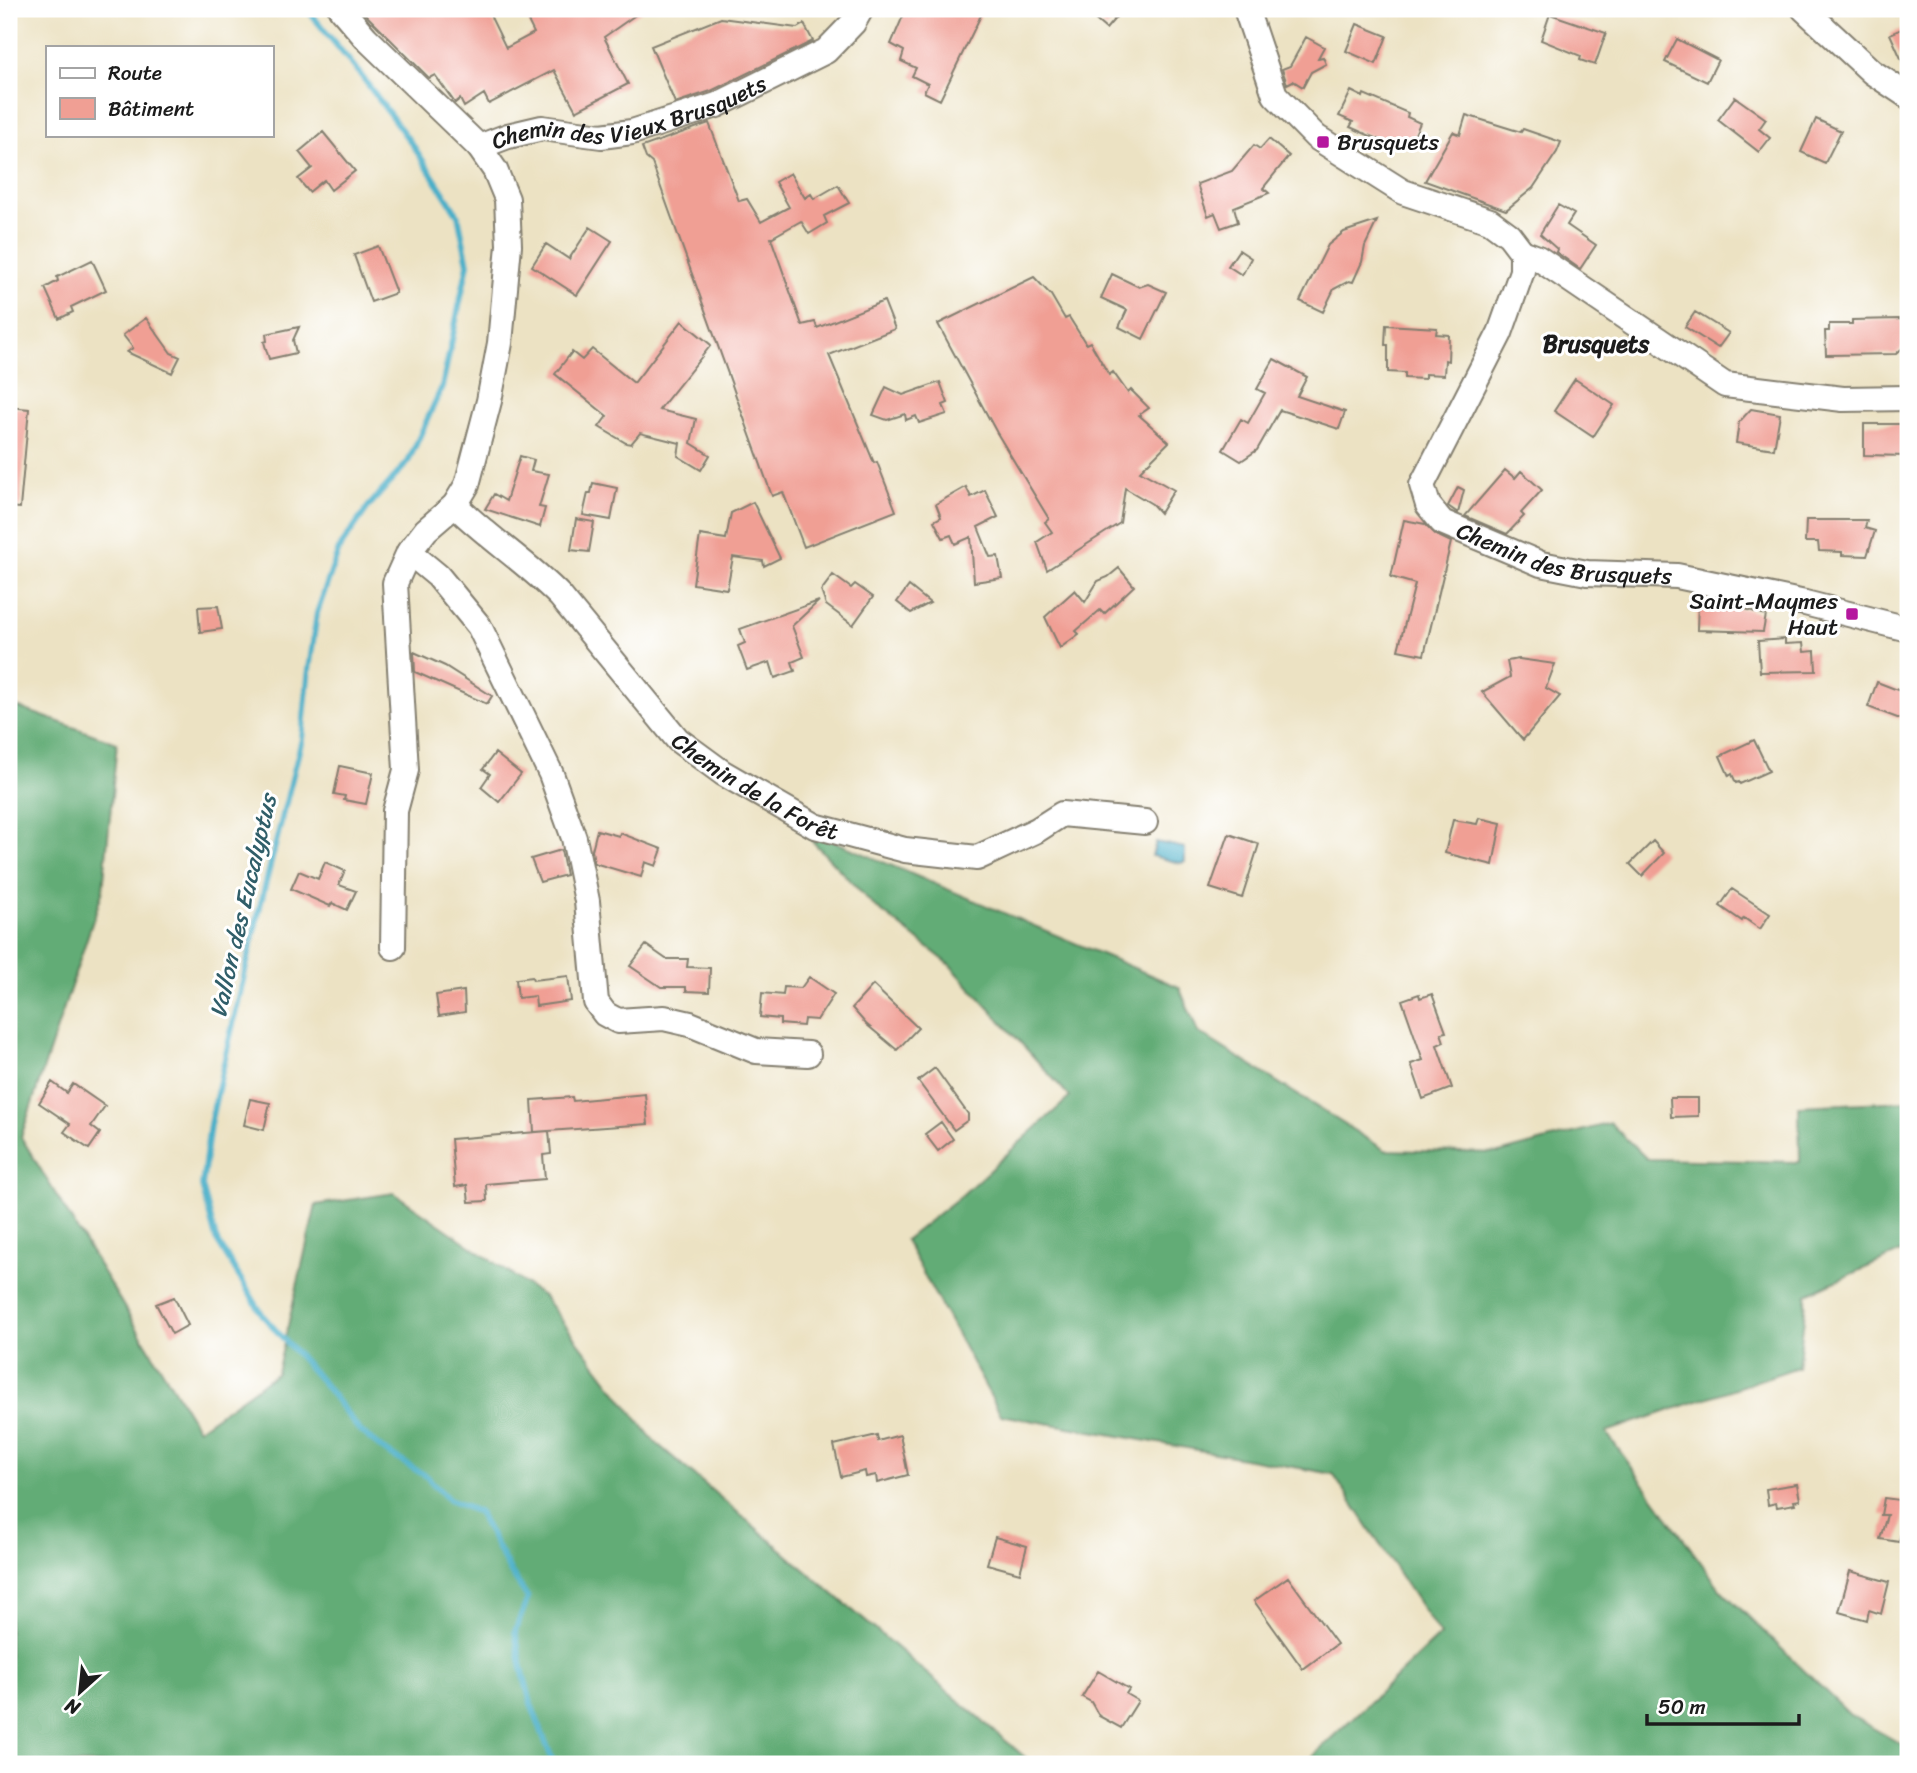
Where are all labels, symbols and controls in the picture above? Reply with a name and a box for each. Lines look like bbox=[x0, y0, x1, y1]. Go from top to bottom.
legend bbox=[46, 46, 273, 136]
text: Route bbox=[108, 54, 162, 92]
street label: Chemin des Vieux Brusquets bbox=[485, 63, 774, 162]
text: Bâtiment bbox=[108, 90, 194, 128]
place label: Brusquets bbox=[1337, 122, 1440, 163]
marker: Brusquets bbox=[1315, 134, 1331, 150]
district label: Brusquets bbox=[1543, 323, 1650, 365]
street label: Chemin des Brusquets bbox=[1450, 510, 1673, 597]
place label: Saint-Maymes Haut bbox=[1689, 581, 1838, 648]
marker: Saint-Maymes Haut bbox=[1844, 606, 1860, 622]
street label: Chemin de la Forêt bbox=[662, 722, 843, 852]
water label: Vallon des Eucalyptus bbox=[197, 787, 290, 1022]
north arrow bbox=[46, 1658, 116, 1728]
scale bar bbox=[1647, 1682, 1800, 1726]
text: 50 m bbox=[1658, 1688, 1706, 1726]
text: N bbox=[58, 1689, 87, 1725]

